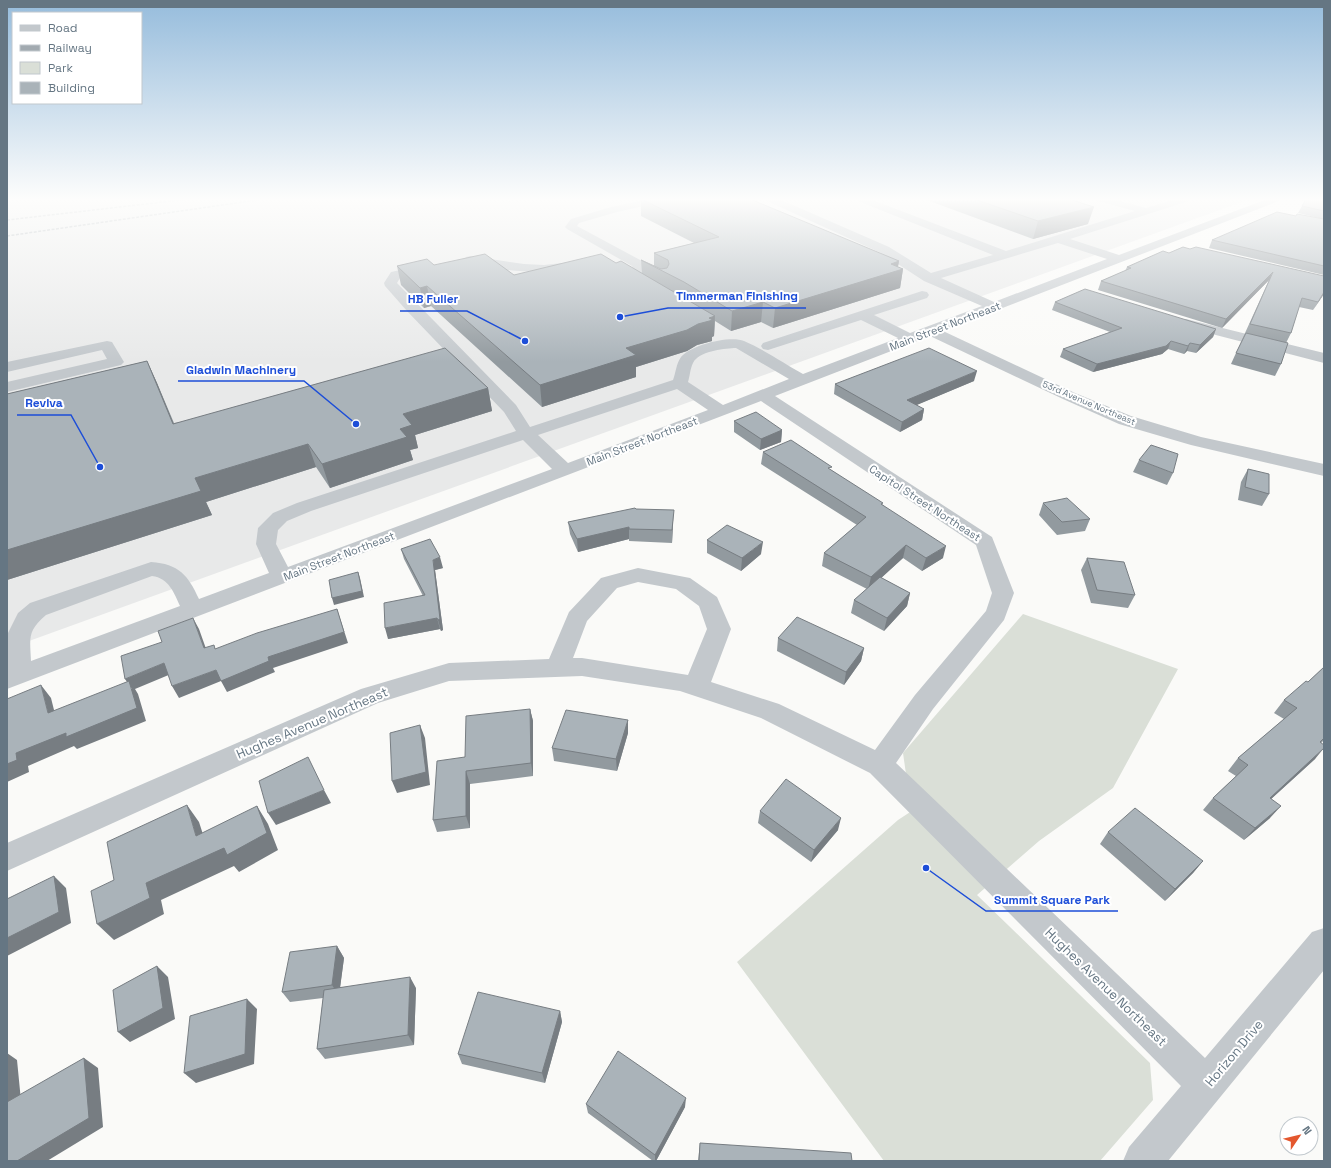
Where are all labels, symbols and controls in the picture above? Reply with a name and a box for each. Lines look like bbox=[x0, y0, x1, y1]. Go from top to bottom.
legend bbox=[12, 12, 142, 104]
text: Road bbox=[48, 20, 77, 36]
text: Railway bbox=[48, 40, 92, 56]
text: Park bbox=[48, 60, 73, 76]
text: Building bbox=[48, 80, 95, 96]
callout: Timmerman Finishing bbox=[668, 284, 806, 308]
callout: HB Fuller bbox=[400, 287, 467, 311]
text: Timmerman Finishing bbox=[676, 288, 798, 304]
text: HB Fuller bbox=[408, 291, 459, 307]
street label: Main Street Northeast bbox=[887, 298, 1003, 354]
callout: Gladwin Machinery bbox=[178, 357, 304, 381]
text: Gladwin Machinery bbox=[186, 362, 296, 378]
street label: 53rd Avenue Northeast bbox=[1041, 378, 1137, 428]
callout: Reviva bbox=[17, 391, 71, 415]
text: Reviva bbox=[25, 395, 63, 411]
street label: Main Street Northeast bbox=[584, 413, 700, 469]
street label: Capitol Street Northeast bbox=[867, 462, 983, 544]
street label: Main Street Northeast bbox=[281, 528, 397, 584]
street label: Hughes Avenue Northeast bbox=[234, 683, 390, 763]
callout: Summit Square Park bbox=[986, 887, 1118, 911]
text: Summit Square Park bbox=[994, 892, 1110, 908]
street label: Hughes Avenue Northeast bbox=[1041, 924, 1171, 1050]
street label: Horizon Drive bbox=[1201, 1016, 1267, 1090]
north arrow bbox=[1279, 1116, 1319, 1156]
text: N bbox=[1299, 1123, 1315, 1137]

